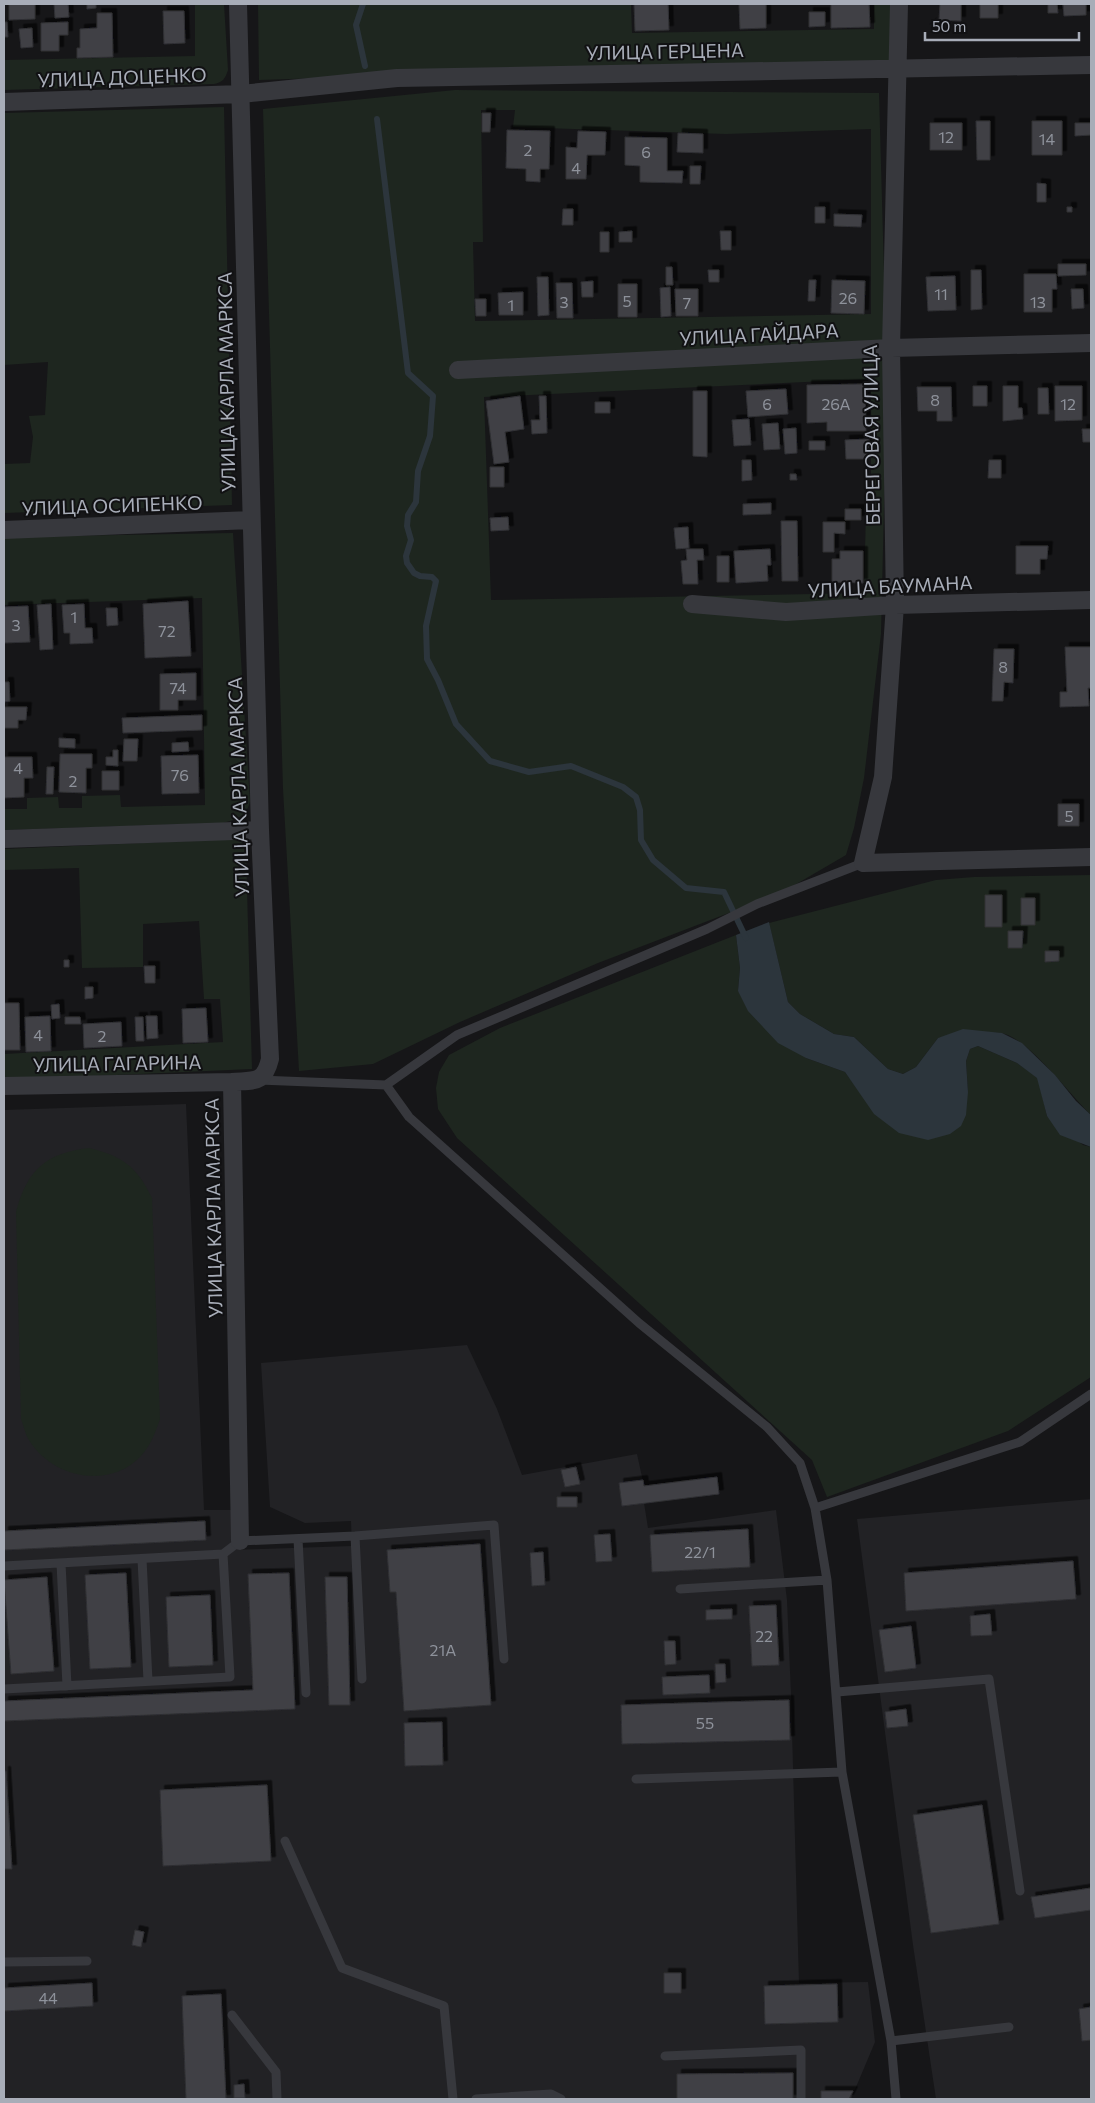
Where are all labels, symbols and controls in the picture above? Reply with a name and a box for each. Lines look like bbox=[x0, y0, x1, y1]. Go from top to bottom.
scale bar bbox=[925, 10, 1079, 42]
text: 50 m bbox=[932, 17, 966, 35]
street label: УЛИЦА ГЕРЦЕНА bbox=[586, 38, 744, 64]
street label: УЛИЦА ДОЦЕНКО bbox=[37, 63, 207, 91]
house number: 12 bbox=[938, 127, 954, 146]
house number: 14 bbox=[1039, 129, 1056, 148]
house number: 2 bbox=[524, 140, 533, 159]
house number: 6 bbox=[641, 142, 651, 161]
house number: 4 bbox=[571, 158, 581, 177]
street label: УЛИЦА КАРЛА МАРКСА bbox=[213, 272, 239, 492]
house number: 11 bbox=[934, 284, 948, 303]
house number: 26 bbox=[839, 288, 857, 307]
house number: 5 bbox=[622, 291, 632, 310]
house number: 3 bbox=[559, 292, 569, 311]
house number: 13 bbox=[1030, 292, 1046, 311]
house number: 7 bbox=[683, 293, 691, 312]
house number: 1 bbox=[508, 295, 514, 314]
street label: УЛИЦА ГАЙДАРА bbox=[679, 318, 839, 350]
street label: БЕРЕГОВАЯ УЛИЦА bbox=[858, 344, 884, 526]
house number: 8 bbox=[930, 390, 940, 409]
house number: 6 bbox=[762, 394, 772, 413]
house number: 26А bbox=[821, 394, 851, 413]
house number: 12 bbox=[1060, 394, 1076, 413]
street label: УЛИЦА ОСИПЕНКО bbox=[21, 490, 203, 520]
street label: УЛИЦА БАУМАНА bbox=[807, 570, 973, 602]
house number: 1 bbox=[71, 607, 77, 626]
house number: 3 bbox=[11, 615, 21, 634]
house number: 72 bbox=[158, 621, 176, 640]
house number: 8 bbox=[998, 657, 1008, 676]
street label: УЛИЦА КАРЛА МАРКСА bbox=[223, 676, 253, 898]
house number: 74 bbox=[169, 678, 187, 697]
house number: 4 bbox=[13, 758, 23, 777]
house number: 76 bbox=[171, 765, 189, 784]
house number: 2 bbox=[69, 771, 78, 790]
house number: 5 bbox=[1064, 806, 1074, 825]
house number: 4 bbox=[33, 1025, 43, 1044]
house number: 2 bbox=[98, 1026, 107, 1045]
street label: УЛИЦА ГАГАРИНА bbox=[32, 1050, 202, 1076]
street label: УЛИЦА КАРЛА МАРКСА bbox=[200, 1098, 226, 1318]
house number: 22/1 bbox=[684, 1542, 716, 1561]
house number: 22 bbox=[755, 1626, 773, 1645]
house number: 21А bbox=[430, 1640, 456, 1659]
house number: 55 bbox=[696, 1713, 714, 1732]
house number: 44 bbox=[38, 1988, 58, 2007]

